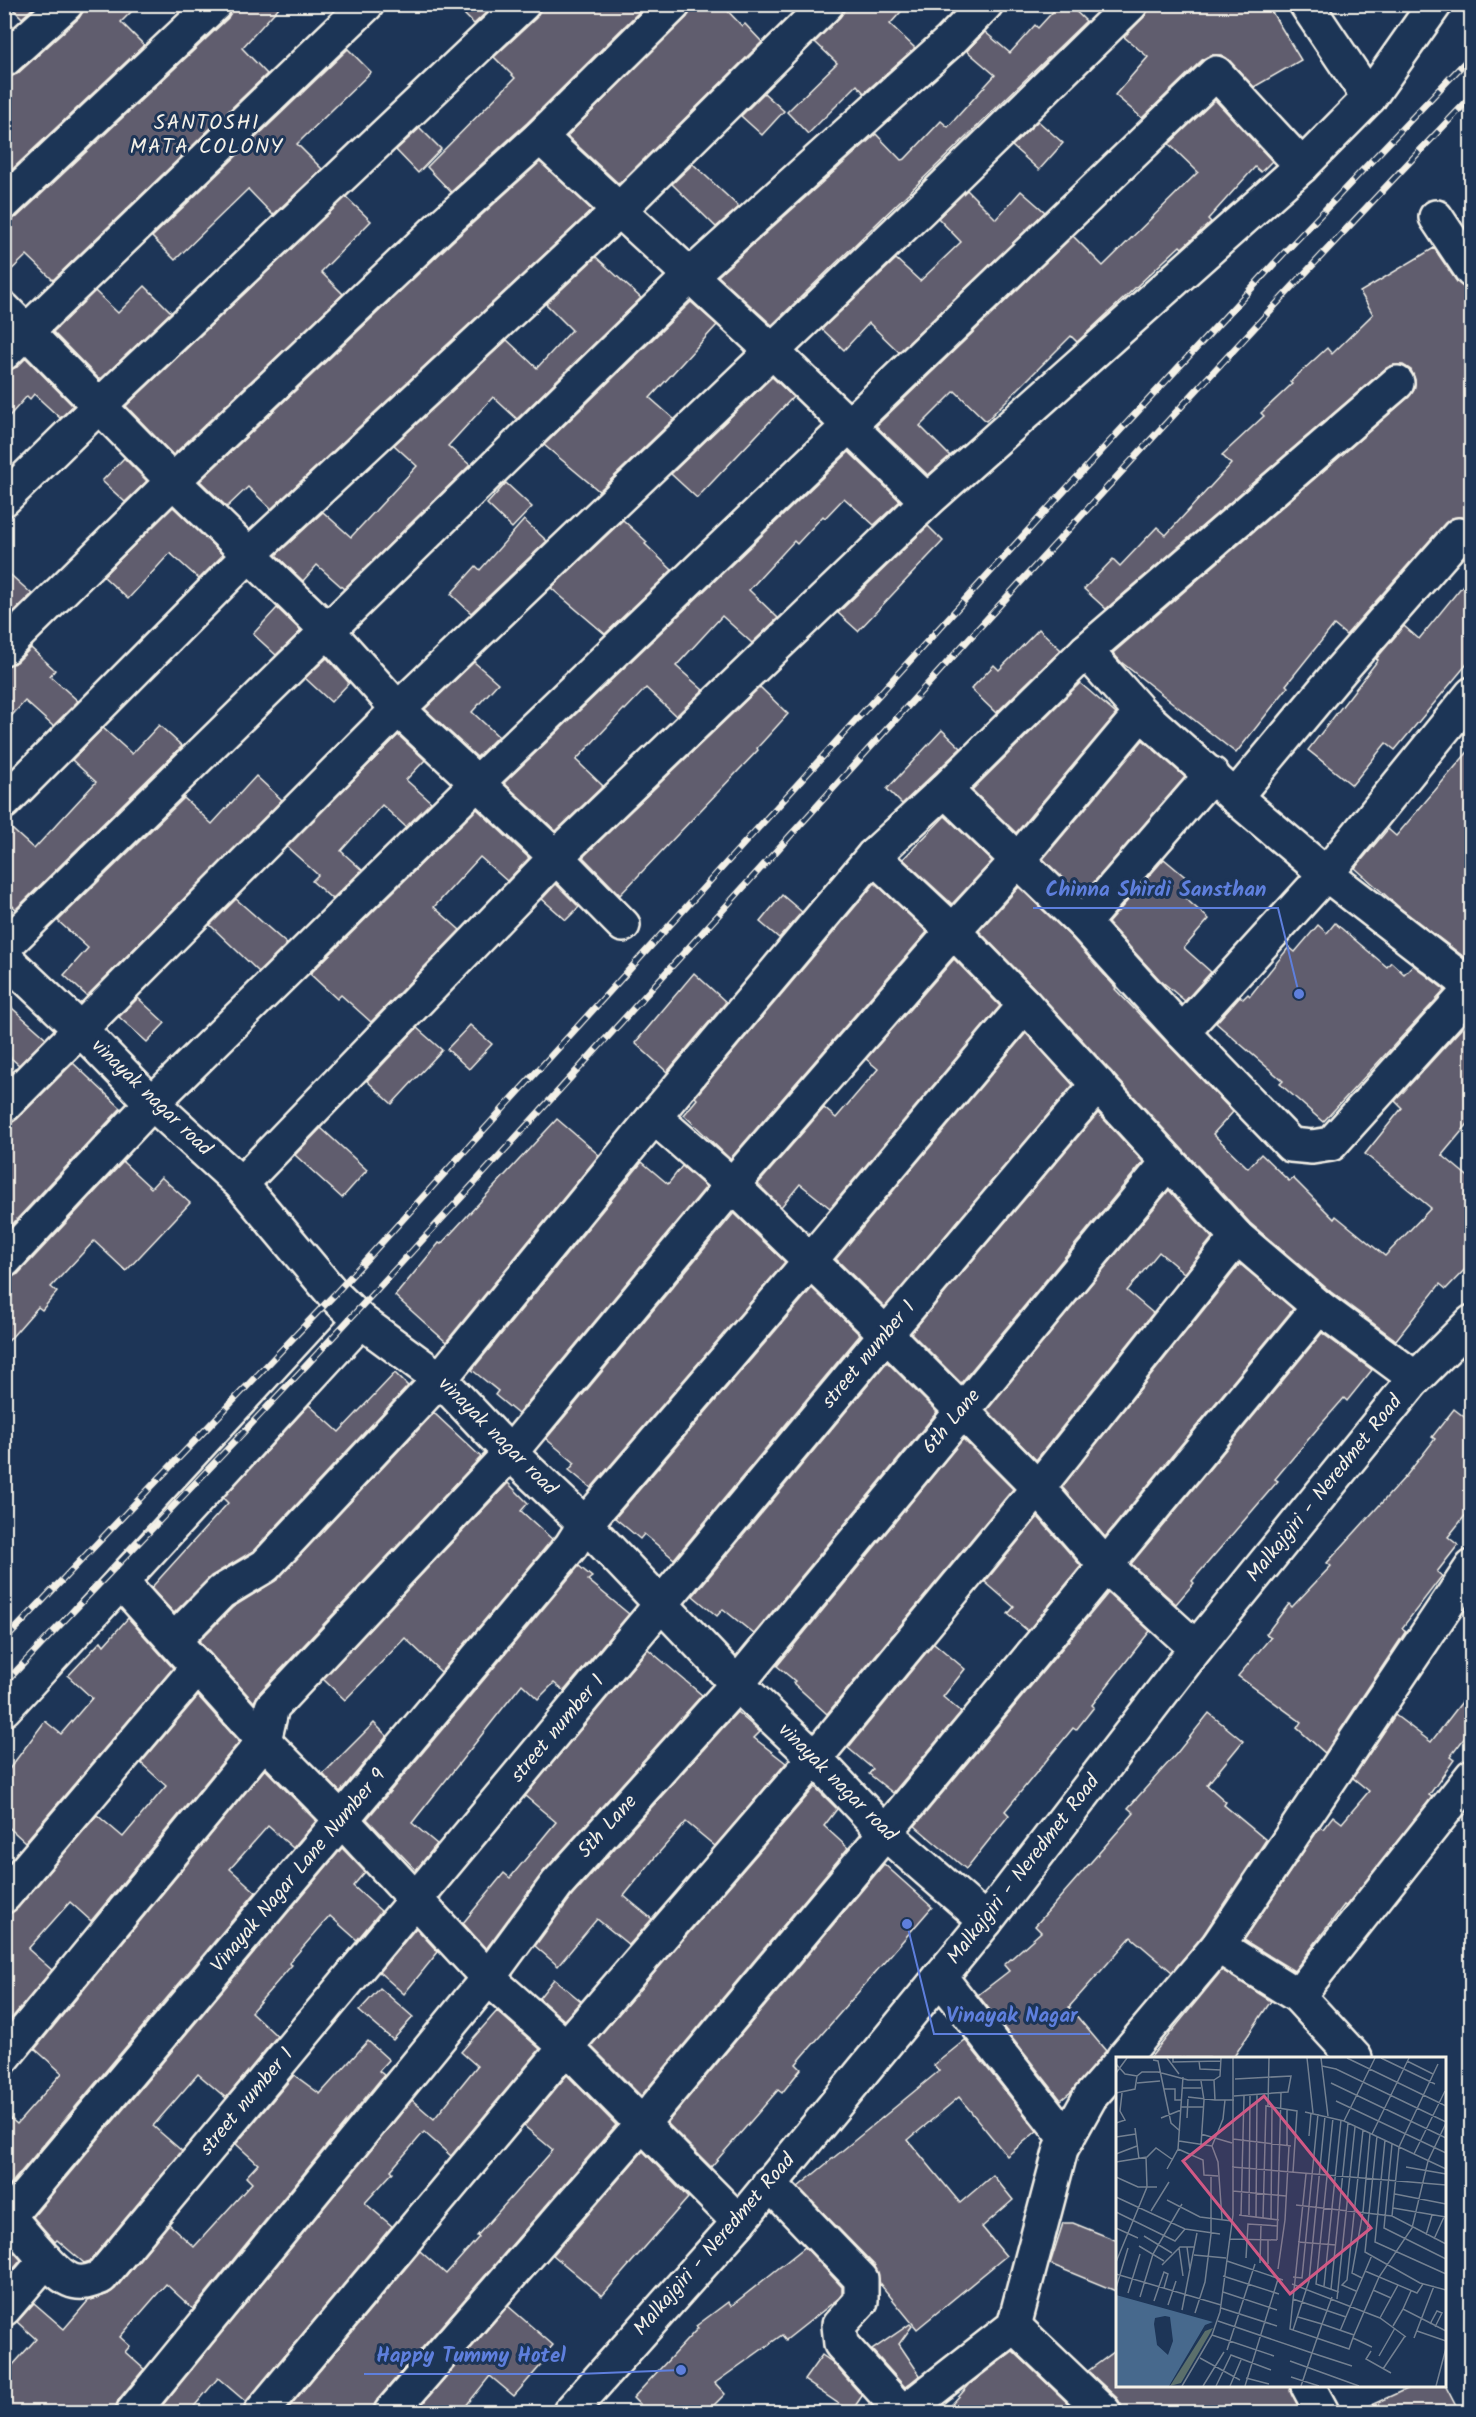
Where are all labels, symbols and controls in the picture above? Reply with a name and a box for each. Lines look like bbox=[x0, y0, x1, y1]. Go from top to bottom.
district label: SANTOSHI MATA COLONY bbox=[130, 107, 284, 164]
callout: Chinna Shirdi Sansthan bbox=[1033, 869, 1278, 908]
text: Chinna Shirdi Sansthan bbox=[1045, 874, 1267, 907]
street label: vinayak nagar road bbox=[83, 1032, 220, 1165]
street label: street number 1 bbox=[814, 1294, 924, 1416]
street label: vinayak nagar road bbox=[430, 1370, 565, 1505]
street label: 6th Lane bbox=[915, 1382, 989, 1462]
street label: Malkajgiri - Neredmet Road bbox=[1239, 1387, 1412, 1590]
street label: street number 1 bbox=[503, 1668, 613, 1790]
street label: vinayak nagar road bbox=[770, 1716, 905, 1851]
street label: Vinayak Nagar Lane Number 9 bbox=[204, 1761, 395, 1980]
street label: Malkajgiri - Neredmet Road bbox=[939, 1767, 1109, 1972]
street label: 5th Lane bbox=[570, 1788, 646, 1866]
callout: Vinayak Nagar bbox=[934, 1995, 1090, 2034]
text: Vinayak Nagar bbox=[946, 2000, 1079, 2033]
street label: street number 1 bbox=[192, 2041, 302, 2163]
inset map bbox=[1116, 2057, 1446, 2387]
street label: Malkajgiri - Neredmet Road bbox=[626, 2146, 804, 2344]
callout: Happy Tummy Hotel bbox=[364, 2335, 578, 2374]
text: Happy Tummy Hotel bbox=[376, 2340, 566, 2373]

